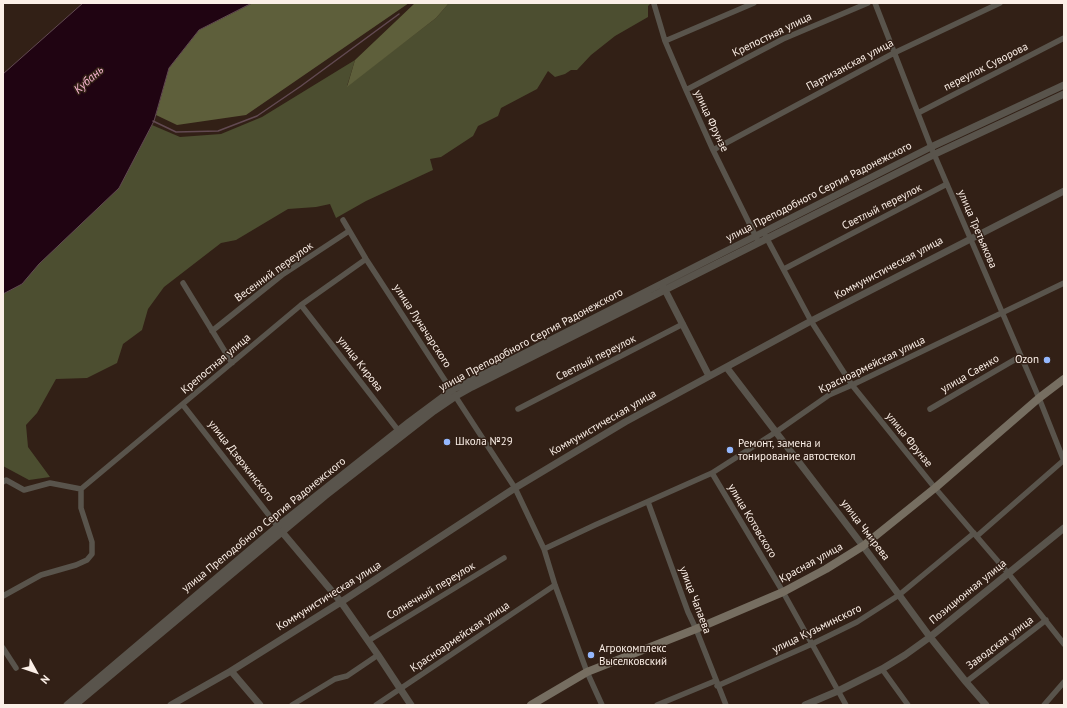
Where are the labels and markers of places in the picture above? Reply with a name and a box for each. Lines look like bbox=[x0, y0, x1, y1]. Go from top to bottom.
place label: Ozon bbox=[1015, 353, 1039, 367]
marker: Ozon bbox=[1042, 355, 1052, 365]
place label: Школа №29 bbox=[455, 435, 513, 449]
marker: Школа №29 bbox=[442, 437, 452, 447]
place label: Ремонт, замена и тонирование автостекол bbox=[738, 437, 855, 463]
marker: Ремонт, замена и тонирование автостекол bbox=[725, 445, 735, 455]
place label: Агрокомплекс Выселковский bbox=[599, 642, 667, 668]
marker: Агрокомплекс Выселковский bbox=[586, 650, 596, 660]

